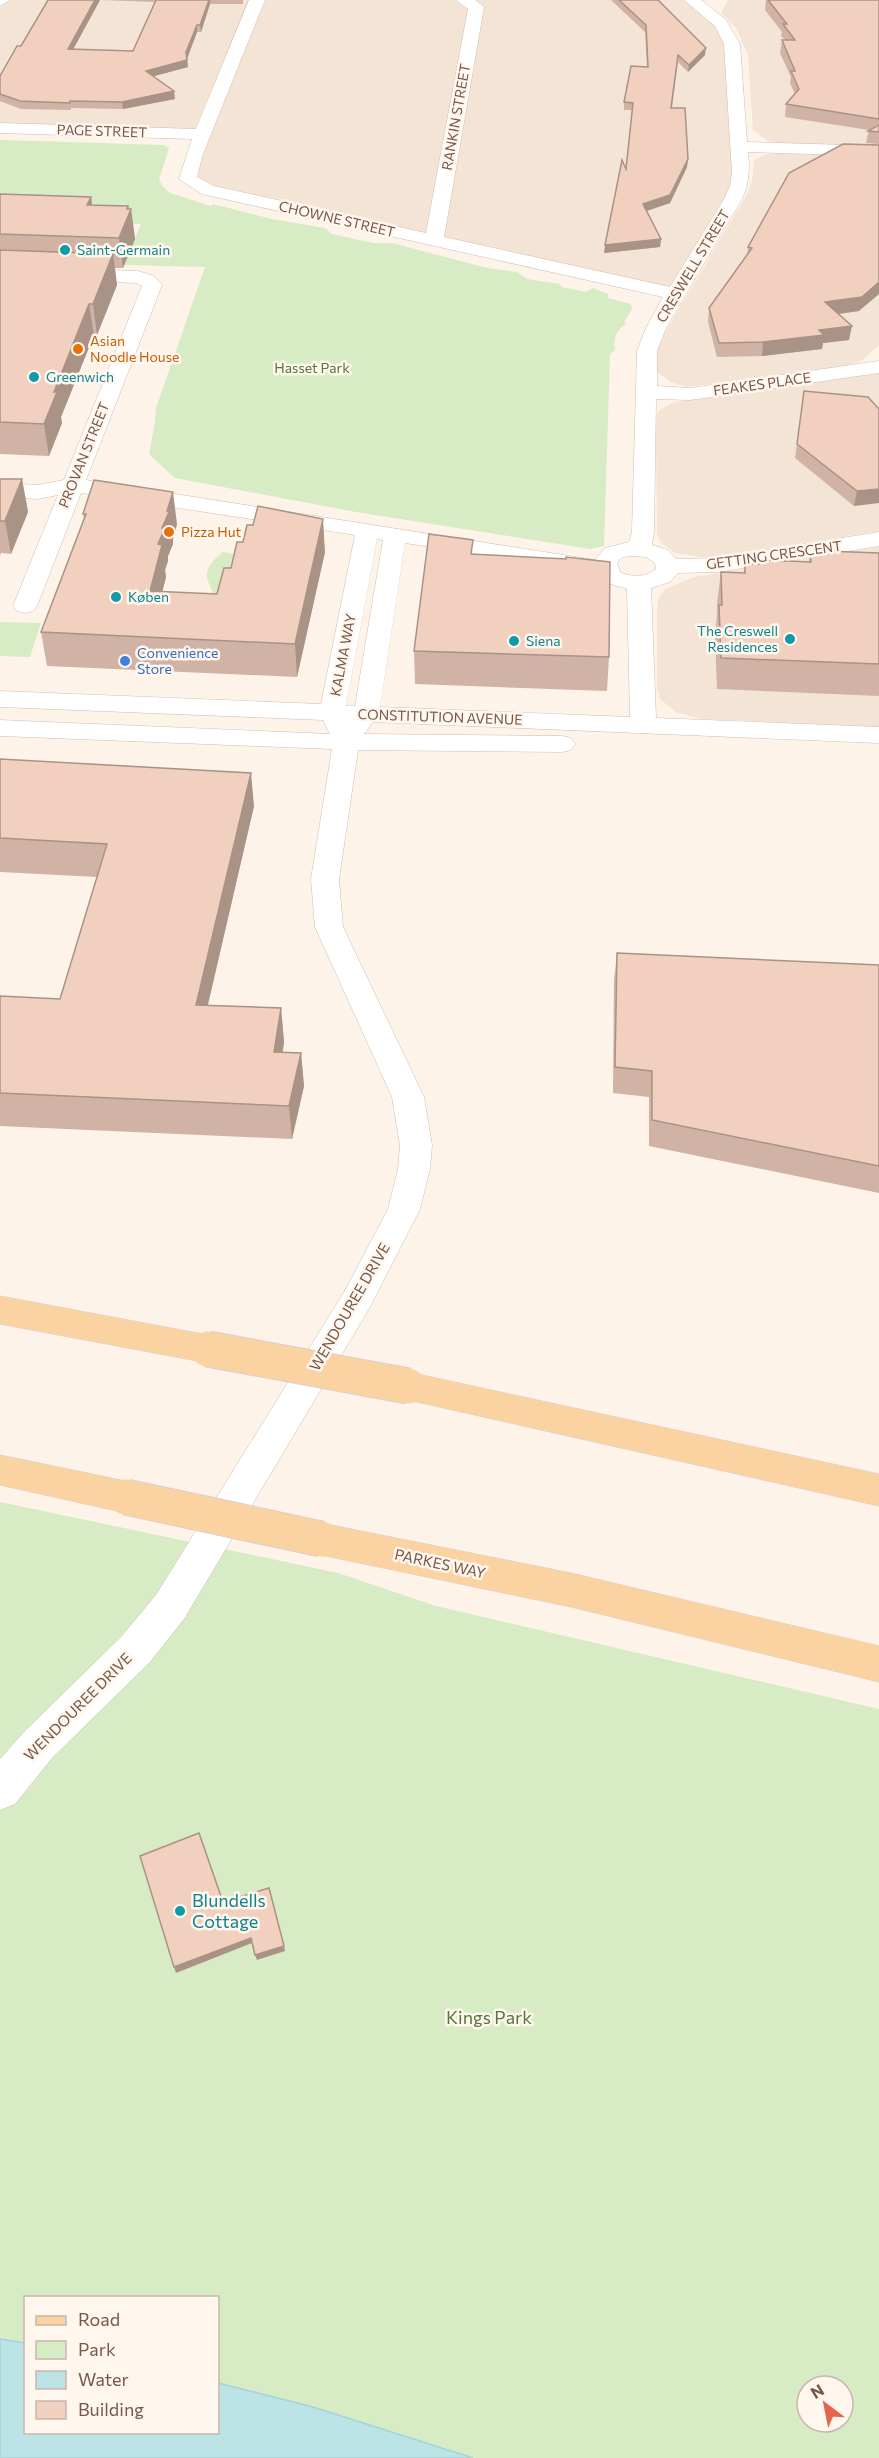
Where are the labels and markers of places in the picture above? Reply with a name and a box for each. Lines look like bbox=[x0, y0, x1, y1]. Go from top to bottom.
place label: Saint-Germain bbox=[77, 241, 170, 258]
marker: Saint-Germain bbox=[58, 243, 72, 257]
place label: Asian Noodle House bbox=[90, 332, 179, 365]
marker: Asian Noodle House bbox=[71, 342, 85, 356]
place label: Greenwich bbox=[46, 368, 114, 385]
marker: Greenwich bbox=[27, 370, 41, 384]
place label: Pizza Hut bbox=[181, 523, 242, 540]
marker: Pizza Hut bbox=[162, 525, 176, 539]
place label: Køben bbox=[128, 588, 169, 605]
marker: Køben bbox=[109, 590, 123, 604]
place label: The Creswell Residences bbox=[697, 622, 778, 655]
place label: Siena bbox=[526, 632, 561, 649]
marker: The Creswell Residences bbox=[783, 632, 797, 646]
marker: Siena bbox=[507, 634, 521, 648]
place label: Convenience Store bbox=[137, 644, 218, 677]
marker: Convenience Store bbox=[118, 654, 132, 668]
place label: Blundells Cottage bbox=[192, 1889, 266, 1932]
marker: Blundells Cottage bbox=[173, 1904, 187, 1918]

